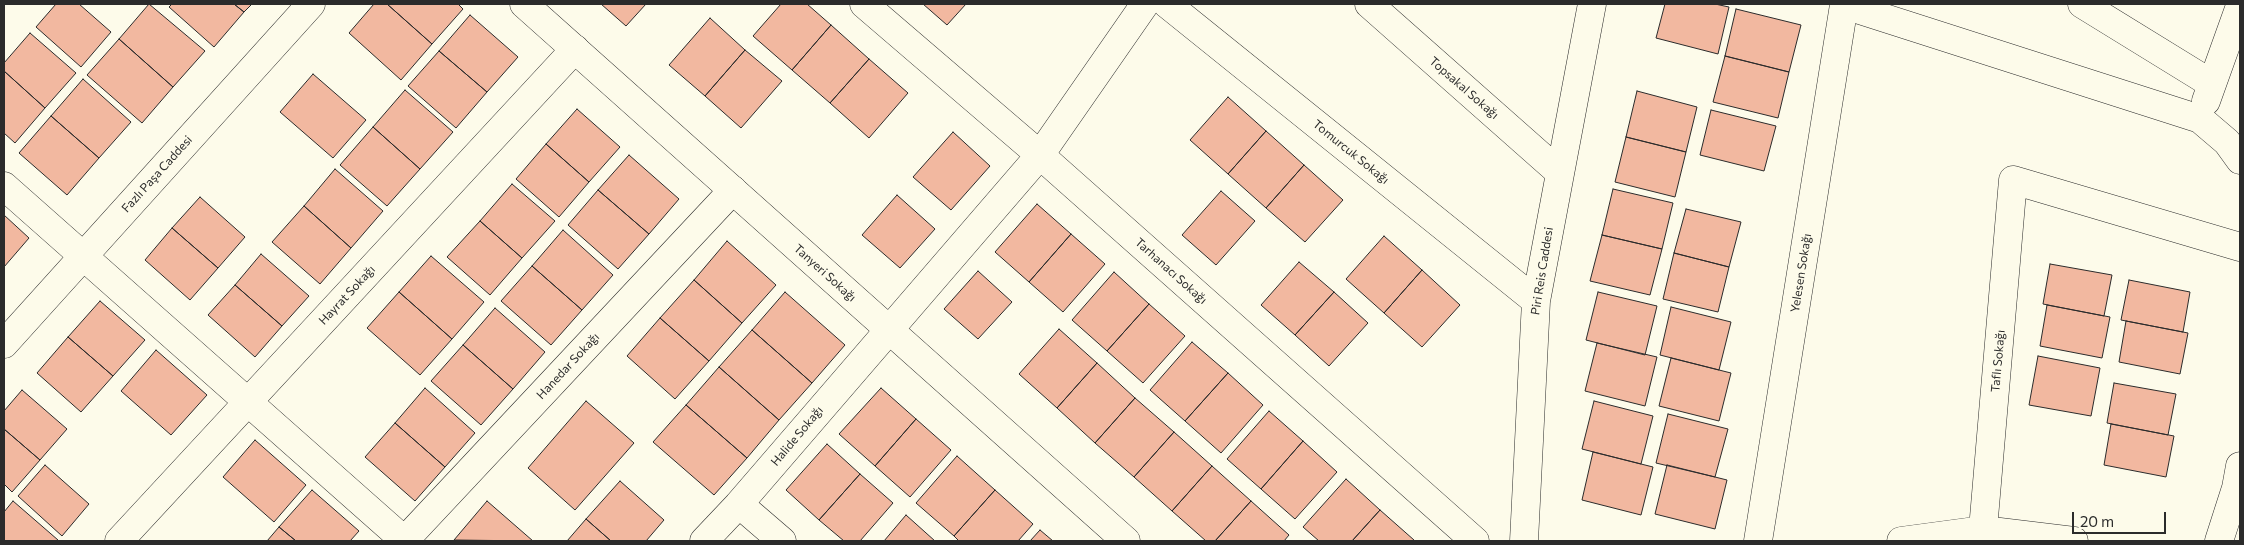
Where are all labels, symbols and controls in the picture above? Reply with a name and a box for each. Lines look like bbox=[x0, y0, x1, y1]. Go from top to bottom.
street label: Topsakal Sokağı bbox=[1426, 54, 1502, 122]
street label: Tomurcuk Sokağı bbox=[1310, 117, 1392, 187]
street label: Fazlı Paşa Caddesi bbox=[119, 133, 195, 215]
street label: Piri Reis Caddesi bbox=[1528, 226, 1556, 316]
street label: Yelesen Sokağı bbox=[1788, 232, 1814, 314]
street label: Tarhanacı Sokağı bbox=[1132, 235, 1210, 307]
street label: Tanyeri Sokağı bbox=[791, 241, 859, 305]
street label: Hayrat Sokağı bbox=[316, 262, 378, 328]
street label: Taflı Sokağı bbox=[1988, 329, 2008, 393]
street label: Hanedar Sokağı bbox=[534, 330, 602, 402]
street label: Halide Sokağı bbox=[768, 403, 826, 469]
scale bar bbox=[2074, 502, 2168, 534]
text: 20 m bbox=[2080, 512, 2114, 530]

